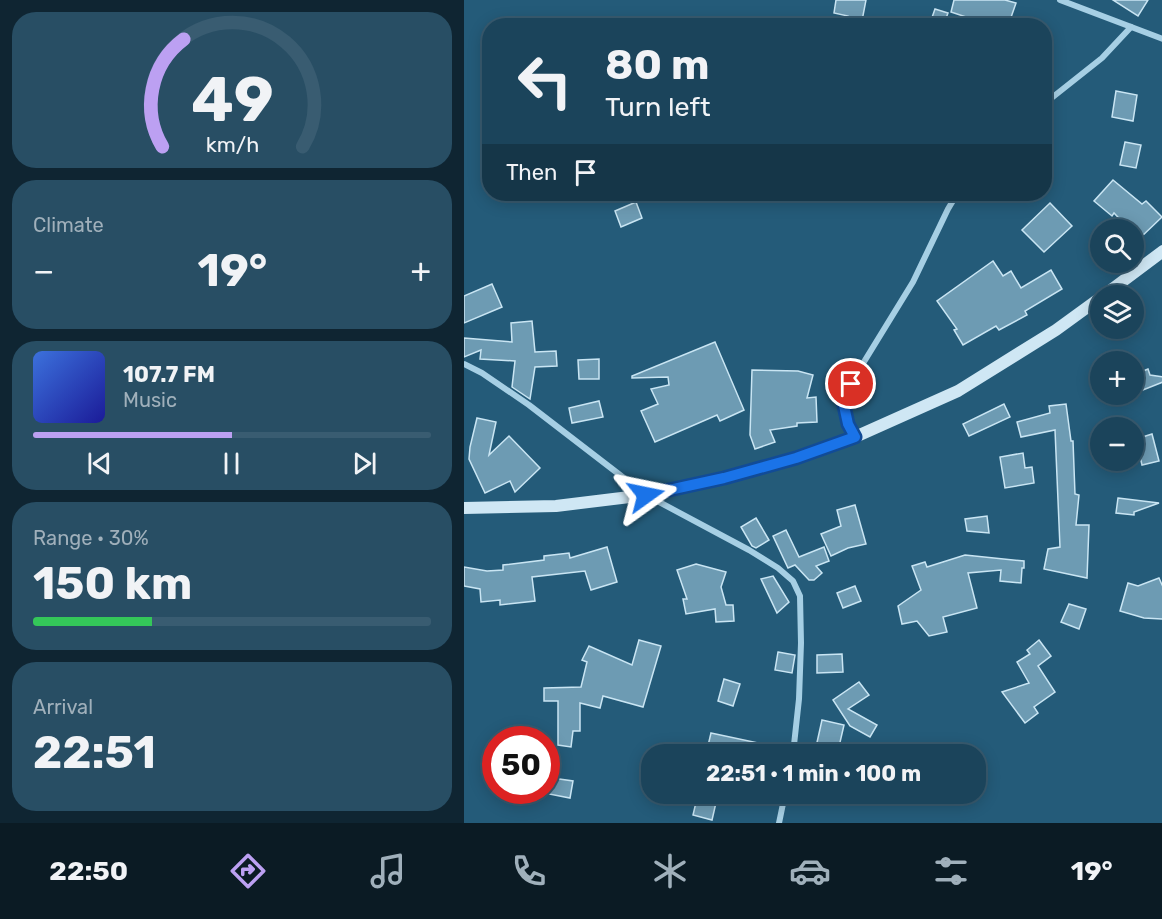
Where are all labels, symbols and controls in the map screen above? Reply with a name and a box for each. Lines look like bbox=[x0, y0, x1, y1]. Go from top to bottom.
text: 80 m bbox=[605, 40, 709, 90]
icon: left bbox=[506, 42, 584, 120]
text: 49 bbox=[191, 63, 273, 137]
text: Turn left bbox=[605, 91, 710, 123]
text: km/h bbox=[205, 132, 259, 157]
icon: arrive bbox=[569, 156, 602, 189]
text: Then bbox=[506, 159, 557, 186]
text: Climate bbox=[33, 213, 104, 237]
map controls bbox=[1090, 219, 1144, 471]
button: search bbox=[1090, 219, 1144, 273]
text: 19° bbox=[198, 244, 267, 297]
text: − bbox=[33, 251, 54, 290]
text: + bbox=[410, 251, 431, 290]
button: layers bbox=[1090, 285, 1144, 339]
button: + bbox=[1090, 351, 1144, 405]
pin bbox=[825, 358, 876, 409]
text: 107.7 FM bbox=[123, 361, 215, 388]
icon: arrive bbox=[834, 367, 867, 400]
text: Music bbox=[123, 388, 177, 412]
button: − bbox=[1090, 417, 1144, 471]
icon: previous bbox=[83, 447, 116, 480]
icon: pause bbox=[215, 447, 248, 480]
icon: next bbox=[348, 447, 381, 480]
position arrow bbox=[614, 463, 678, 527]
text: Range · 30% bbox=[33, 526, 149, 550]
text: 150 km bbox=[33, 557, 192, 610]
text: Arrival bbox=[33, 695, 93, 719]
text: 22:51 bbox=[33, 726, 156, 779]
speed limit sign: 50 bbox=[482, 726, 560, 804]
text: 22:51 · 1 min · 100 m bbox=[706, 760, 921, 787]
icon: directions bbox=[227, 850, 269, 892]
icon: music bbox=[367, 850, 409, 892]
icon: phone bbox=[508, 850, 550, 892]
icon: climate bbox=[649, 850, 691, 892]
icon: car bbox=[789, 850, 831, 892]
icon: filters bbox=[930, 850, 972, 892]
text: 22:50 bbox=[49, 855, 128, 887]
text: 19° bbox=[1071, 855, 1113, 887]

